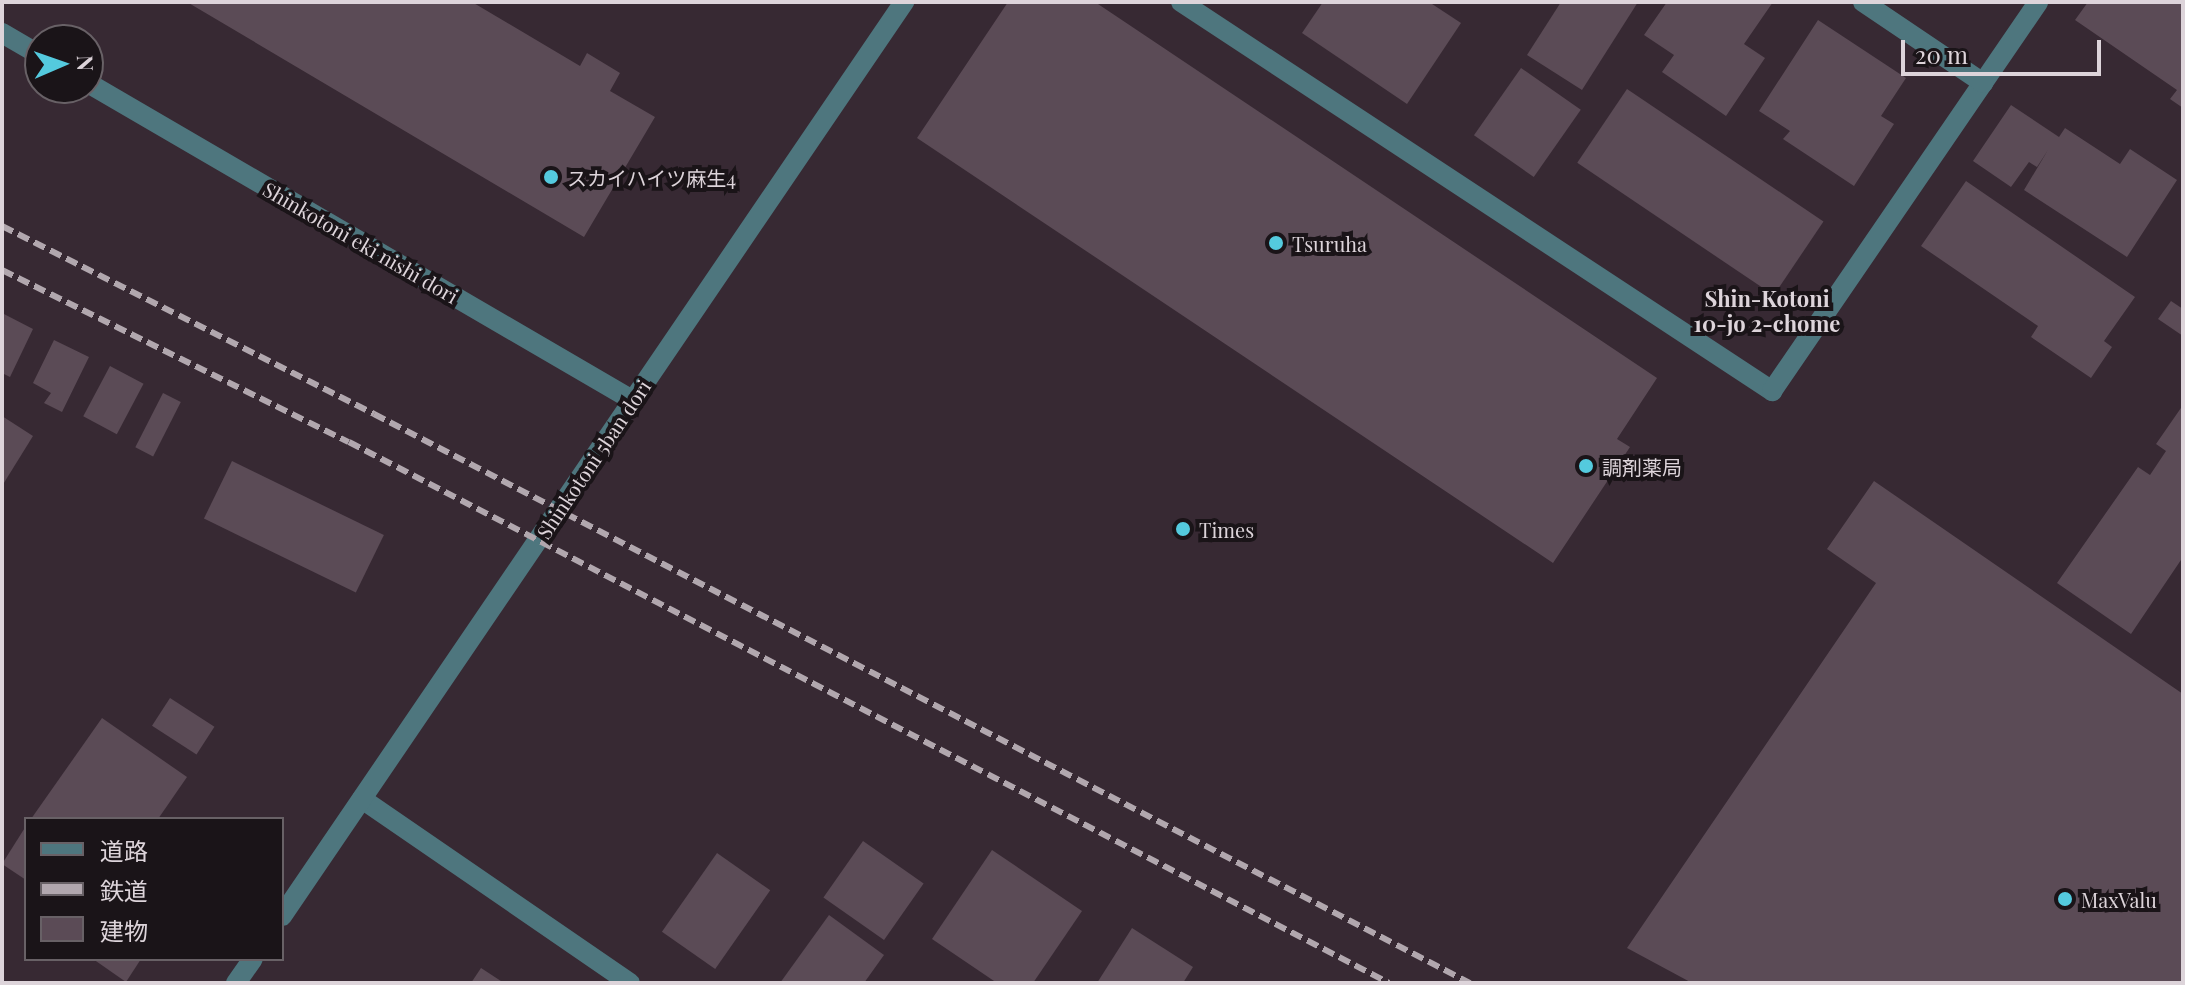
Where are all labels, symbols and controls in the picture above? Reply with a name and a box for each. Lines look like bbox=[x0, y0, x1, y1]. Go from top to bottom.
north arrow bbox=[24, 24, 104, 104]
scale bar bbox=[1905, 24, 2105, 74]
text: 20 m bbox=[1915, 38, 1968, 70]
text: N bbox=[71, 55, 101, 72]
place label: スカイハイツ麻生4 bbox=[567, 165, 737, 189]
marker: スカイハイツ麻生4 bbox=[542, 168, 560, 186]
street label: Shinkotoni eki nishi dori bbox=[259, 176, 463, 308]
place label: Tsuruha bbox=[1292, 231, 1367, 255]
marker: Tsuruha bbox=[1267, 234, 1285, 252]
district label: Shin-Kotoni 10-jo 2-chome bbox=[1693, 285, 1841, 336]
street label: Shinkotoni 5ban dori bbox=[531, 375, 655, 543]
place label: 調剤薬局 bbox=[1602, 454, 1682, 478]
marker: 調剤薬局 bbox=[1577, 457, 1595, 475]
place label: Times bbox=[1199, 517, 1254, 541]
marker: Times bbox=[1174, 520, 1192, 538]
legend bbox=[24, 817, 284, 961]
text: 道路 bbox=[100, 834, 148, 866]
text: 鉄道 bbox=[100, 874, 148, 906]
place label: MaxValu bbox=[2081, 887, 2157, 911]
marker: MaxValu bbox=[2056, 890, 2074, 908]
text: 建物 bbox=[100, 914, 148, 946]

